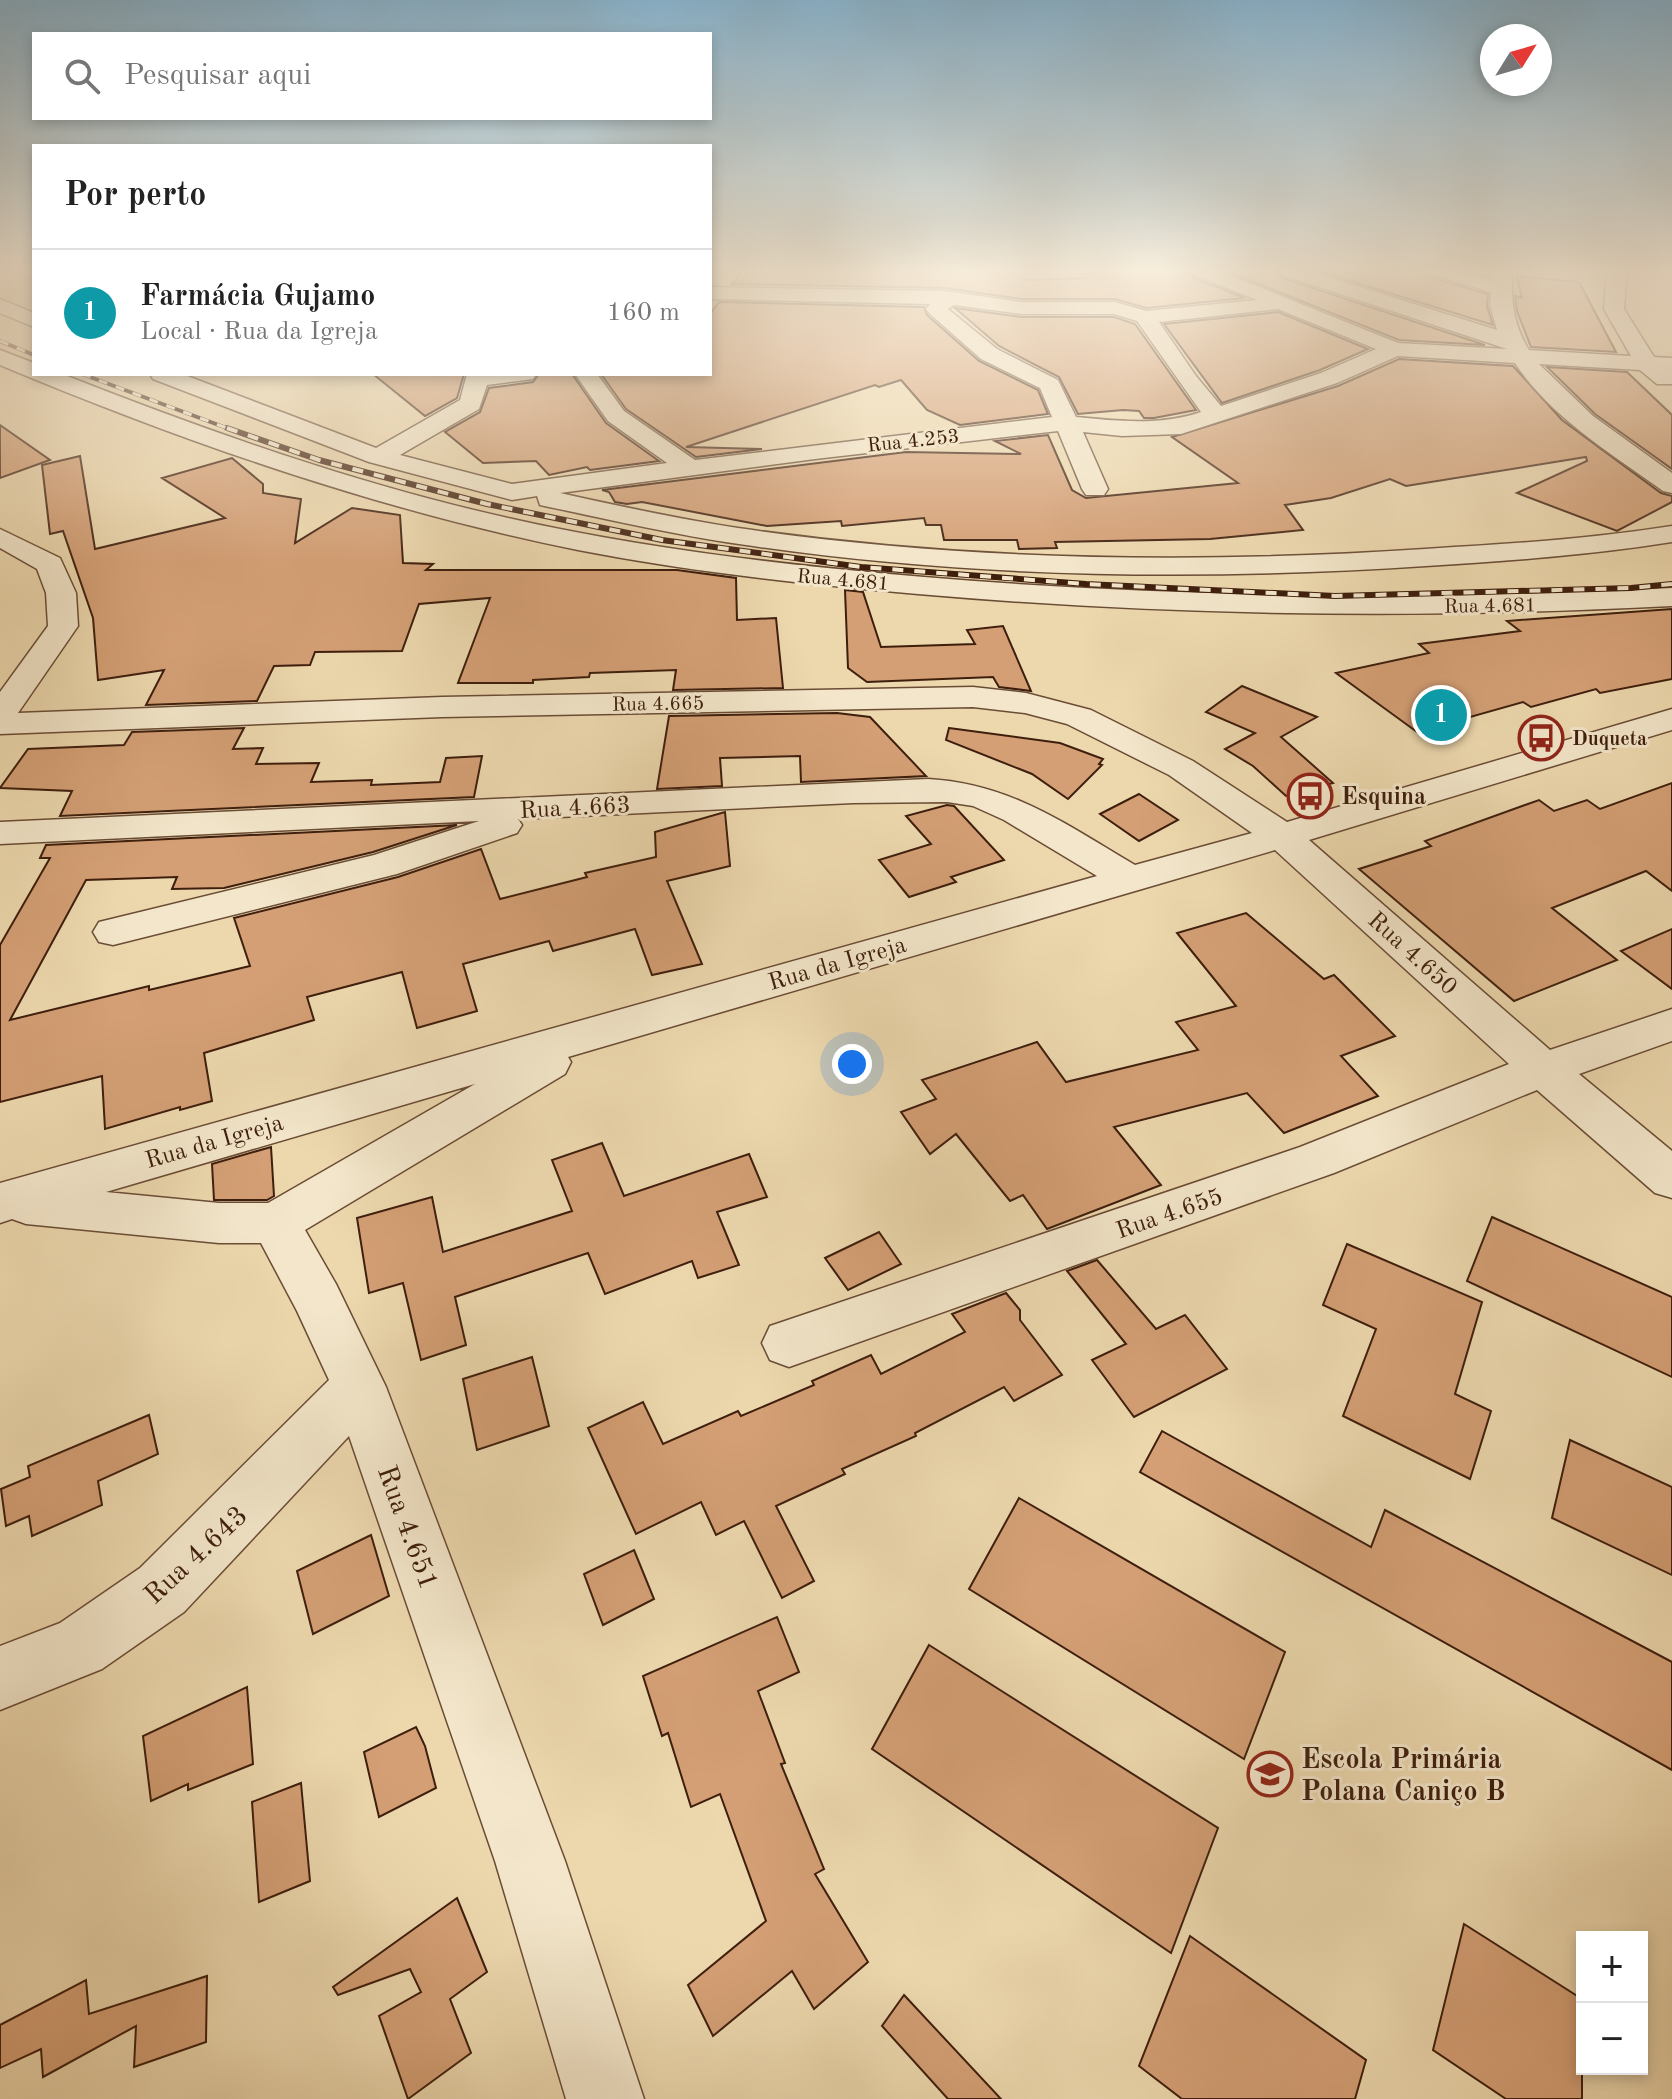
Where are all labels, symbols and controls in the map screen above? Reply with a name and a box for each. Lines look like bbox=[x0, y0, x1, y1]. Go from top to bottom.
north arrow bbox=[1480, 24, 1552, 96]
search box bbox=[32, 32, 712, 120]
icon: search bbox=[60, 54, 104, 98]
text: Pesquisar aqui bbox=[124, 61, 311, 91]
text: Por perto bbox=[64, 179, 206, 213]
text: Farmácia Gujamo bbox=[140, 282, 375, 312]
text: 1 bbox=[82, 300, 98, 326]
text: 160 m bbox=[607, 300, 680, 326]
text: Local · Rua da Igreja bbox=[140, 319, 378, 345]
street label: Rua 4.253 bbox=[866, 427, 960, 457]
street label: Rua 4.681 bbox=[796, 567, 890, 595]
street label: Rua 4.681 bbox=[1444, 596, 1536, 618]
pin: 1 bbox=[1415, 685, 1467, 745]
street label: Rua 4.665 bbox=[612, 694, 704, 716]
bus stop icon: Duqueta bbox=[1517, 714, 1565, 762]
place label: Duqueta bbox=[1572, 730, 1647, 750]
bus stop icon: Esquina bbox=[1286, 772, 1334, 820]
place label: Esquina bbox=[1341, 786, 1426, 810]
street label: Rua 4.663 bbox=[519, 794, 631, 824]
street label: Rua 4.650 bbox=[1362, 908, 1461, 1001]
street label: Rua da Igreja bbox=[766, 934, 909, 996]
your location bbox=[832, 1044, 872, 1084]
street label: Rua da Igreja bbox=[143, 1112, 286, 1174]
street label: Rua 4.655 bbox=[1113, 1185, 1226, 1244]
street label: Rua 4.651 bbox=[371, 1462, 441, 1594]
street label: Rua 4.643 bbox=[140, 1502, 254, 1611]
place label: Escola Primária Polana Caniço B bbox=[1301, 1747, 1505, 1807]
school or university icon: Escola Primária Polana Caniço B bbox=[1246, 1750, 1294, 1798]
map controls bbox=[1576, 1931, 1648, 2075]
button: + bbox=[1576, 1931, 1648, 2003]
button: − bbox=[1576, 2003, 1648, 2075]

